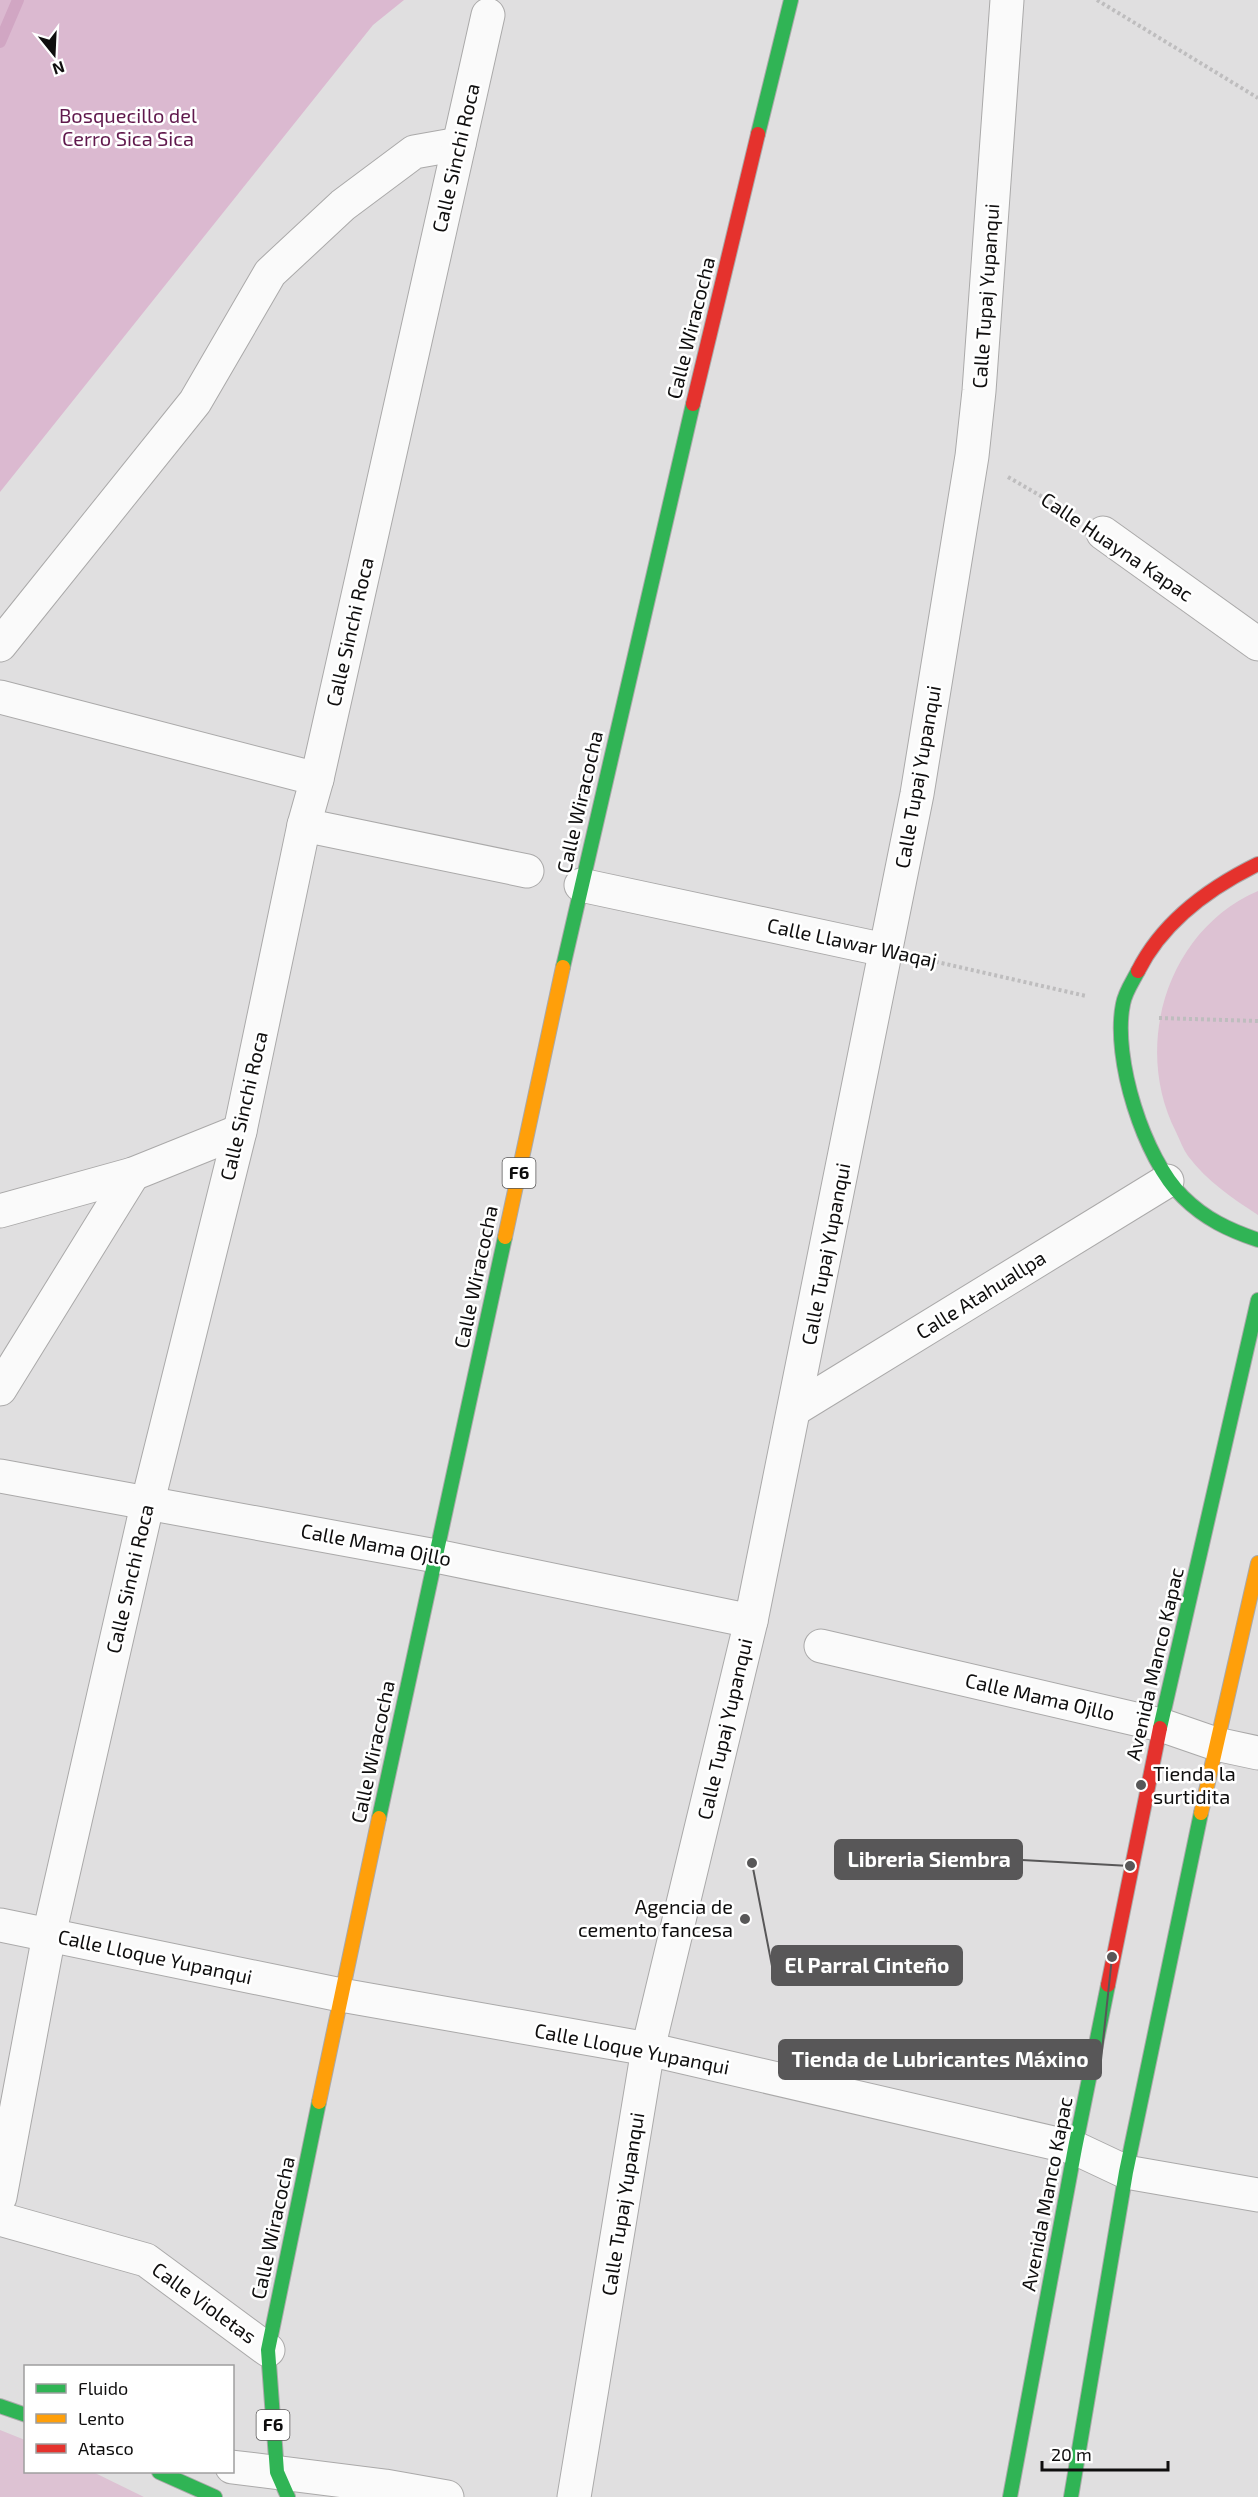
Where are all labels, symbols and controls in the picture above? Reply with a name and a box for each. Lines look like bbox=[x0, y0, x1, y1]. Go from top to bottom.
north arrow bbox=[24, 24, 84, 84]
text: N bbox=[50, 58, 67, 80]
street label: Calle Sinchi Roca bbox=[426, 81, 484, 235]
park label: Bosquecillo del Cerro Sica Sica bbox=[59, 103, 197, 150]
street label: Calle Tupaj Yupanqui bbox=[967, 203, 1003, 389]
street label: Calle Wiracocha bbox=[661, 254, 719, 401]
street label: Calle Huayna Kapac bbox=[1037, 486, 1198, 606]
street label: Calle Sinchi Roca bbox=[320, 555, 378, 709]
street label: Calle Tupaj Yupanqui bbox=[889, 683, 945, 870]
street label: Calle Wiracocha bbox=[551, 728, 607, 875]
street label: Calle Llawar Waqaj bbox=[765, 912, 939, 972]
street label: Calle Sinchi Roca bbox=[214, 1029, 272, 1183]
road number: F6 bbox=[502, 1158, 536, 1188]
street label: Calle Tupaj Yupanqui bbox=[796, 1161, 854, 1347]
street label: Calle Wiracocha bbox=[448, 1203, 502, 1350]
street label: Calle Atahuallpa bbox=[911, 1245, 1050, 1344]
street label: Calle Sinchi Roca bbox=[100, 1502, 158, 1656]
street label: Calle Mama Ojllo bbox=[299, 1518, 453, 1570]
street label: Avenida Manco Kapac bbox=[1120, 1565, 1188, 1763]
street label: Calle Tupaj Yupanqui bbox=[691, 1636, 757, 1822]
street label: Calle Mama Ojllo bbox=[963, 1667, 1117, 1725]
street label: Calle Wiracocha bbox=[345, 1678, 399, 1825]
place label: Tienda la surtidita bbox=[1153, 1761, 1236, 1808]
marker: Tienda la surtidita bbox=[1134, 1778, 1148, 1792]
callout: Libreria Siembra bbox=[835, 1840, 1022, 1879]
text: Libreria Siembra bbox=[847, 1846, 1011, 1871]
place label: Agencia de cemento fancesa bbox=[578, 1894, 733, 1941]
marker: Agencia de cemento fancesa bbox=[738, 1912, 752, 1926]
street label: Calle Lloque Yupanqui bbox=[56, 1924, 255, 1988]
callout: El Parral Cinteño bbox=[772, 1946, 962, 1985]
text: El Parral Cinteño bbox=[785, 1952, 950, 1977]
street label: Calle Lloque Yupanqui bbox=[533, 2017, 732, 2079]
callout: Tienda de Lubricantes Máxino bbox=[779, 2040, 1101, 2079]
text: Tienda de Lubricantes Máxino bbox=[791, 2046, 1089, 2071]
street label: Avenida Manco Kapac bbox=[1015, 2094, 1077, 2293]
street label: Calle Tupaj Yupanqui bbox=[596, 2110, 648, 2297]
street label: Calle Wiracocha bbox=[245, 2154, 299, 2301]
street label: Calle Violetas bbox=[148, 2256, 261, 2348]
legend bbox=[24, 2365, 234, 2473]
text: Fluido bbox=[78, 2377, 128, 2399]
text: Lento bbox=[78, 2407, 124, 2429]
road number: F6 bbox=[256, 2410, 290, 2440]
scale bar bbox=[1042, 2434, 1168, 2472]
text: Atasco bbox=[78, 2437, 134, 2459]
text: 20 m bbox=[1051, 2443, 1092, 2465]

